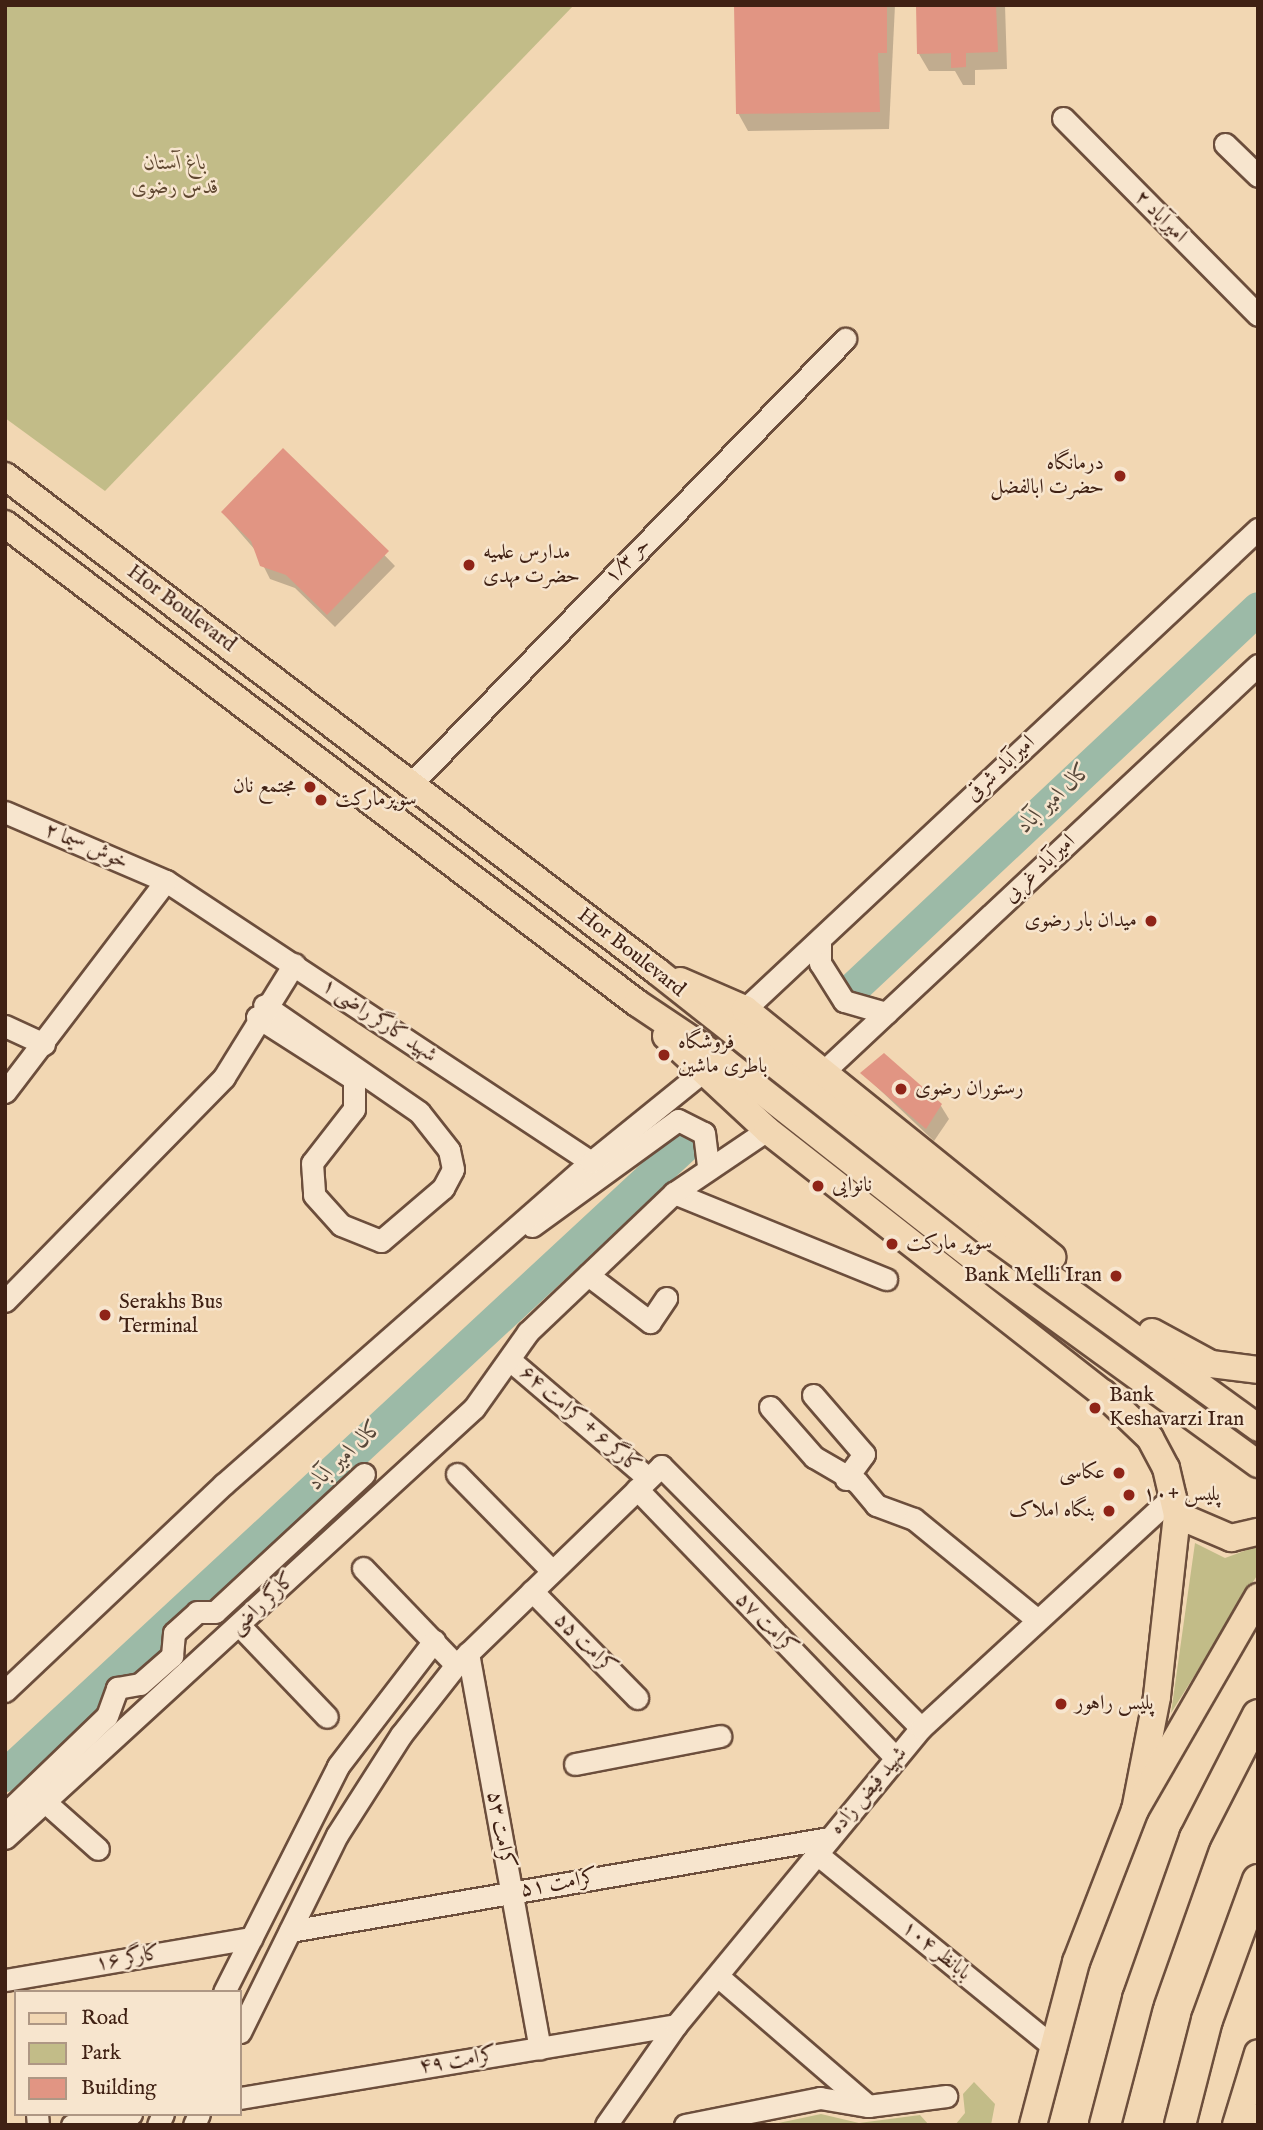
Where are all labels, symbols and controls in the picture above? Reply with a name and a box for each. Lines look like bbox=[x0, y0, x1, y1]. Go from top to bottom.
park label: باغ آستان قدس رضوی bbox=[131, 151, 219, 201]
street label: امیرآباد ۲ bbox=[1128, 185, 1192, 249]
place label: درمانگاه حضرت ابالفضل bbox=[990, 451, 1104, 501]
marker: درمانگاه حضرت ابالفضل bbox=[1110, 466, 1130, 486]
street label: حر ۱/۳ bbox=[600, 533, 656, 589]
place label: مدارس علمیه حضرت مهدی bbox=[483, 540, 580, 590]
marker: مدارس علمیه حضرت مهدی bbox=[461, 557, 477, 573]
street label: Hor Boulevard bbox=[122, 560, 240, 658]
street label: امیرآباد شرقی bbox=[961, 731, 1041, 807]
water label: کال امیر آباد bbox=[1012, 756, 1098, 840]
place label: مجتمع نان bbox=[233, 774, 296, 800]
marker: مجتمع نان bbox=[302, 779, 318, 795]
place label: سوپرمارکت bbox=[335, 787, 417, 813]
marker: سوپرمارکت bbox=[313, 792, 329, 808]
street label: خوش سیما ۲ bbox=[40, 818, 132, 876]
street label: امیرآباد غربی bbox=[999, 829, 1081, 909]
street label: Hor Boulevard bbox=[572, 903, 690, 1003]
place label: میدان بار رضوی bbox=[1025, 908, 1137, 934]
marker: میدان بار رضوی bbox=[1143, 913, 1159, 929]
street label: شهید کارگر راضی ۱ bbox=[317, 973, 441, 1069]
place label: فروشگاه باطری ماشین bbox=[678, 1030, 767, 1080]
marker: فروشگاه باطری ماشین bbox=[656, 1047, 672, 1063]
place label: رستوران رضوی bbox=[915, 1076, 1024, 1102]
marker: رستوران رضوی bbox=[893, 1081, 909, 1097]
place label: نانوایی bbox=[832, 1173, 872, 1199]
marker: نانوایی bbox=[810, 1178, 826, 1194]
place label: سوپر مارکت bbox=[906, 1231, 992, 1257]
marker: سوپر مارکت bbox=[884, 1236, 900, 1252]
place label: Bank Melli Iran bbox=[964, 1263, 1102, 1289]
marker: Bank Melli Iran bbox=[1108, 1268, 1124, 1284]
place label: Serakhs Bus Terminal bbox=[119, 1290, 223, 1340]
marker: Serakhs Bus Terminal bbox=[97, 1307, 113, 1323]
street label: کارگر ۶ + کرامت ۶۴ bbox=[514, 1361, 646, 1479]
place label: Bank Keshavarzi Iran bbox=[1109, 1383, 1244, 1433]
marker: Bank Keshavarzi Iran bbox=[1087, 1400, 1103, 1416]
water label: کال امیر آباد bbox=[303, 1413, 389, 1497]
place label: عکاسی bbox=[1059, 1460, 1105, 1486]
marker: عکاسی bbox=[1111, 1465, 1127, 1481]
place label: پلیس +۱۰ bbox=[1143, 1482, 1220, 1508]
marker: پلیس +۱۰ bbox=[1121, 1487, 1137, 1503]
place label: بنگاه املاک bbox=[1009, 1498, 1095, 1524]
marker: بنگاه املاک bbox=[1101, 1503, 1117, 1519]
street label: کارگر راضی bbox=[225, 1567, 301, 1641]
street label: کرامت ۵۷ bbox=[730, 1587, 802, 1661]
street label: کرامت ۵۵ bbox=[548, 1607, 622, 1681]
place label: پلیس راهور bbox=[1075, 1691, 1154, 1717]
marker: پلیس راهور bbox=[1053, 1696, 1069, 1712]
street label: شهید فیض زاده bbox=[825, 1742, 913, 1840]
street label: کرامت ۵۳ bbox=[481, 1789, 519, 1871]
street label: کرامت ۵۱ bbox=[518, 1865, 600, 1903]
street label: بابانظر ۱۰۴ bbox=[896, 1915, 976, 1987]
street label: کارگر ۱۶ bbox=[94, 1941, 162, 1977]
legend bbox=[14, 1990, 242, 2116]
text: Road bbox=[81, 2005, 128, 2032]
text: Park bbox=[81, 2040, 121, 2067]
street label: کرامت ۴۹ bbox=[417, 2042, 499, 2080]
text: Building bbox=[81, 2075, 156, 2102]

